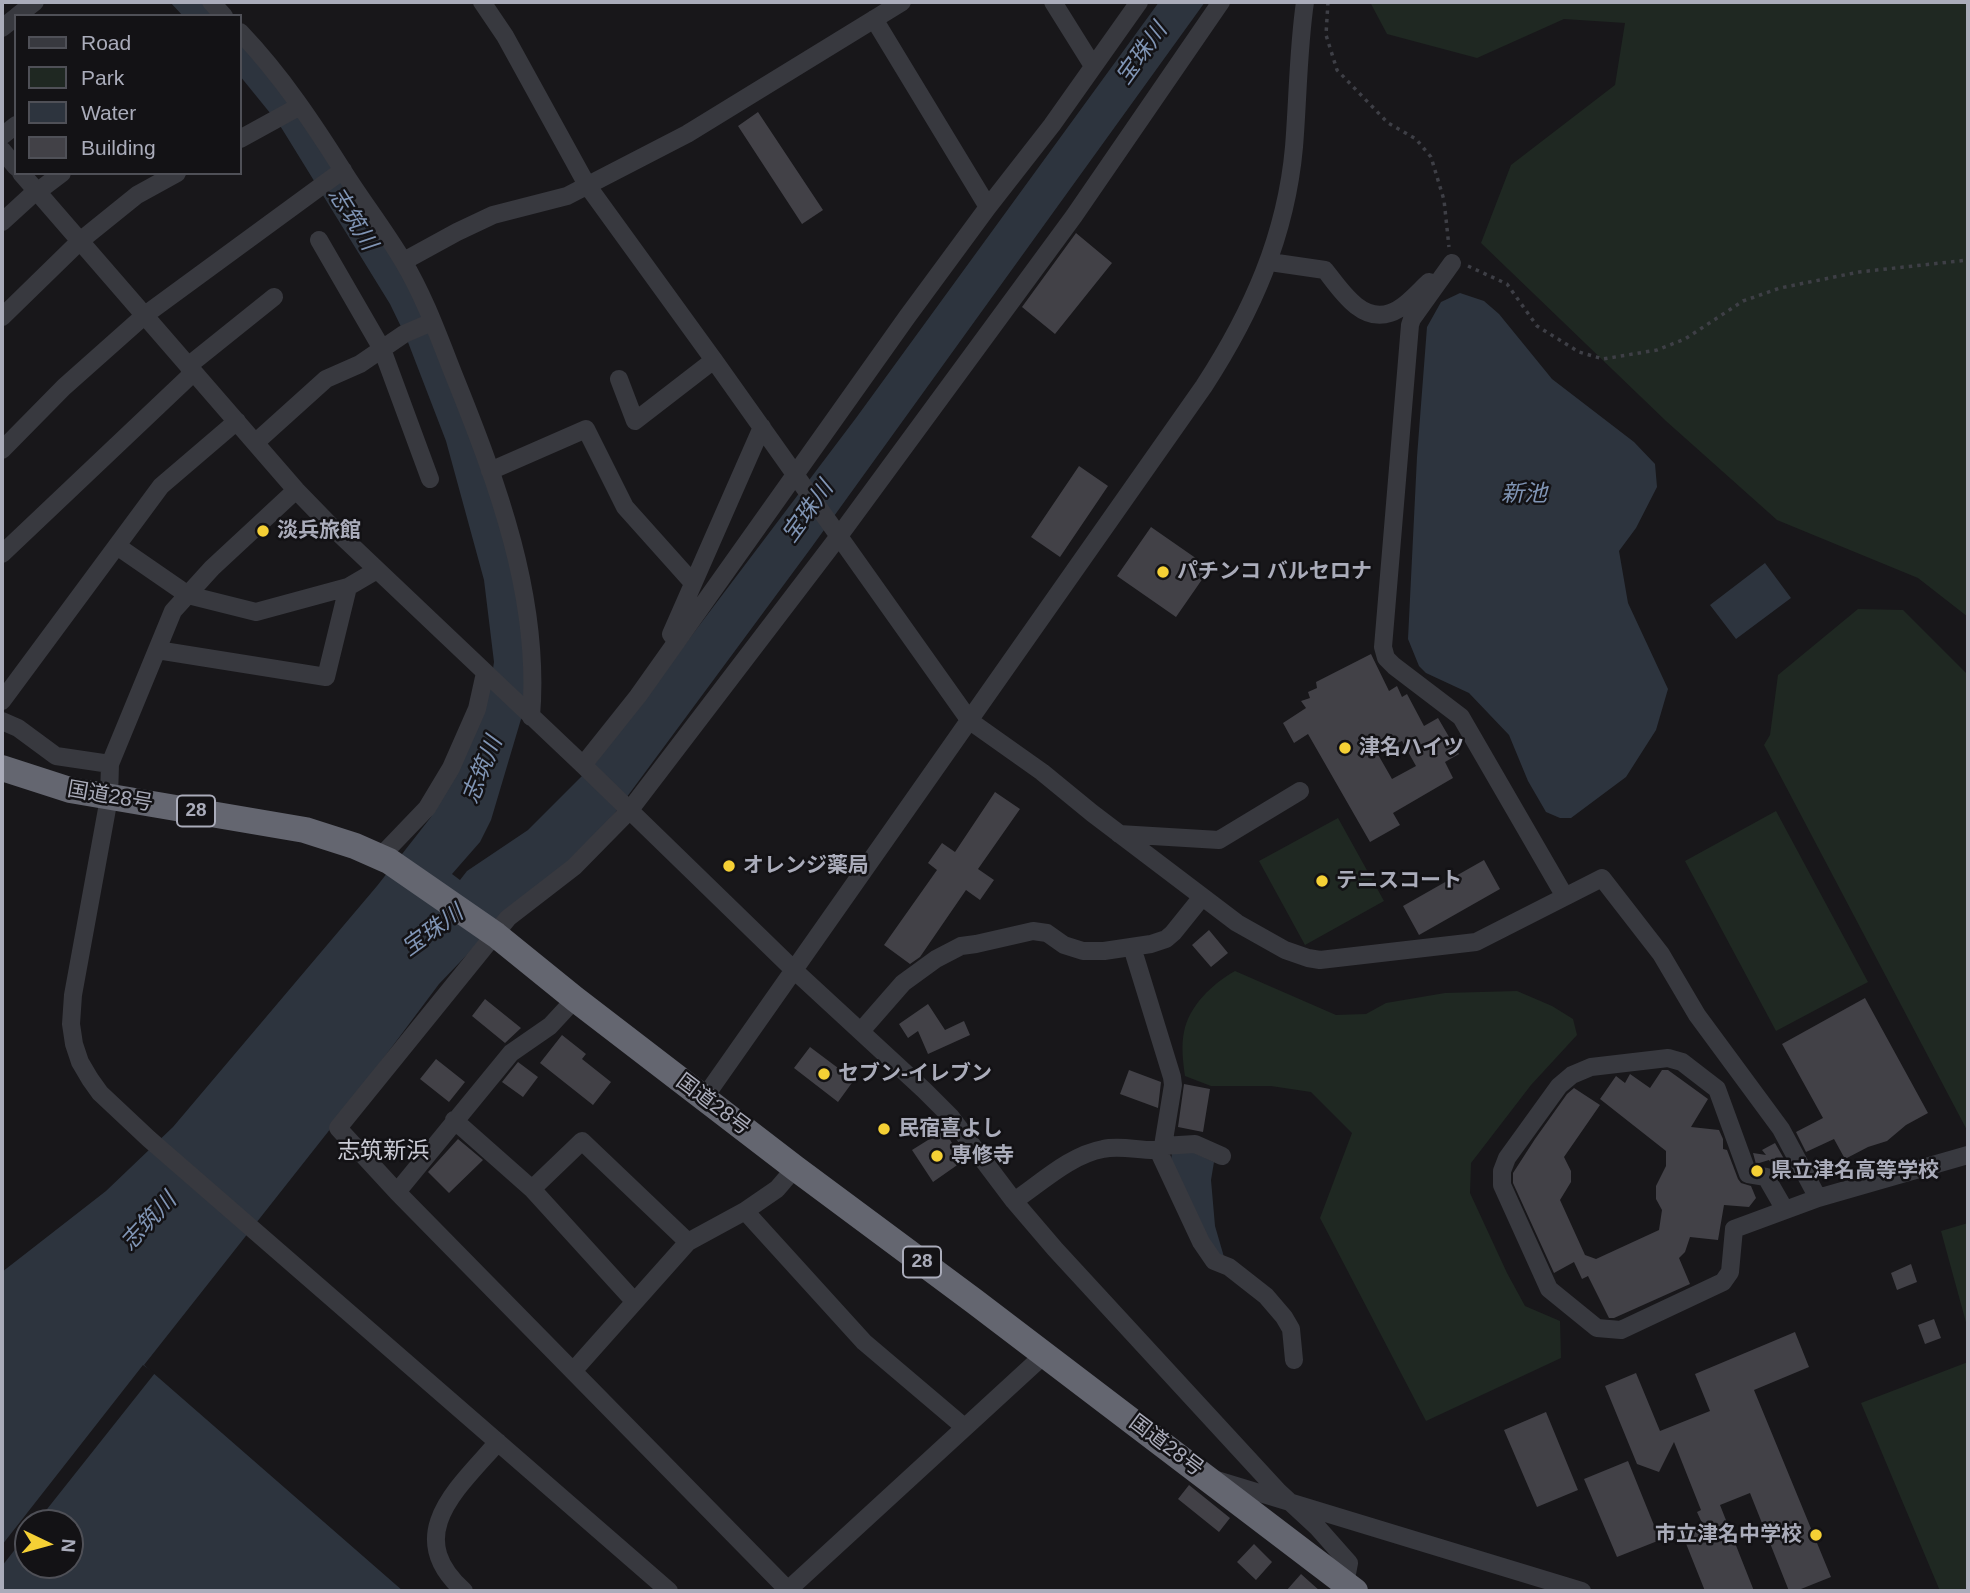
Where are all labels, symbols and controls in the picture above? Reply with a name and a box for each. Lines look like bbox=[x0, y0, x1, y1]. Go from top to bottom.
legend bbox=[14, 14, 242, 175]
water label: 宝珠川 bbox=[1111, 18, 1173, 90]
text: Road bbox=[81, 31, 131, 54]
text: Park bbox=[81, 66, 124, 89]
text: Water bbox=[81, 101, 136, 124]
text: Building bbox=[81, 136, 156, 159]
water label: 志筑川 bbox=[322, 182, 382, 256]
water label: 宝珠川 bbox=[777, 476, 839, 548]
water label: 新池 bbox=[1501, 481, 1547, 509]
place label: 淡兵旅館 bbox=[277, 518, 361, 544]
marker: 淡兵旅館 bbox=[255, 523, 271, 539]
place label: パチンコ バルセロナ bbox=[1177, 559, 1372, 585]
marker: パチンコ バルセロナ bbox=[1155, 564, 1171, 580]
water label: 志筑川 bbox=[457, 733, 509, 807]
place label: 津名ハイツ bbox=[1359, 735, 1464, 761]
marker: 津名ハイツ bbox=[1337, 740, 1353, 756]
street label: 国道28号 bbox=[65, 777, 155, 817]
road number: 28 bbox=[177, 796, 215, 826]
place label: オレンジ薬局 bbox=[743, 853, 869, 879]
marker: オレンジ薬局 bbox=[721, 858, 737, 874]
place label: テニスコート bbox=[1336, 868, 1462, 894]
marker: テニスコート bbox=[1314, 873, 1330, 889]
water label: 宝珠川 bbox=[397, 900, 469, 962]
place label: セブン-イレブン bbox=[838, 1061, 992, 1087]
marker: セブン-イレブン bbox=[816, 1066, 832, 1082]
street label: 国道28号 bbox=[671, 1069, 755, 1141]
place label: 民宿喜よし bbox=[898, 1116, 1003, 1142]
marker: 民宿喜よし bbox=[876, 1121, 892, 1137]
district label: 志筑新浜 bbox=[337, 1138, 429, 1166]
place label: 専修寺 bbox=[951, 1143, 1014, 1169]
marker: 専修寺 bbox=[929, 1148, 945, 1164]
place label: 県立津名高等学校 bbox=[1771, 1158, 1939, 1184]
marker: 県立津名高等学校 bbox=[1749, 1163, 1765, 1179]
water label: 志筑川 bbox=[115, 1187, 183, 1257]
road number: 28 bbox=[903, 1246, 941, 1278]
street label: 国道28号 bbox=[1124, 1410, 1208, 1482]
north arrow bbox=[14, 1509, 84, 1579]
place label: 市立津名中学校 bbox=[1655, 1522, 1802, 1548]
marker: 市立津名中学校 bbox=[1808, 1527, 1824, 1543]
text: N bbox=[57, 1538, 79, 1553]

